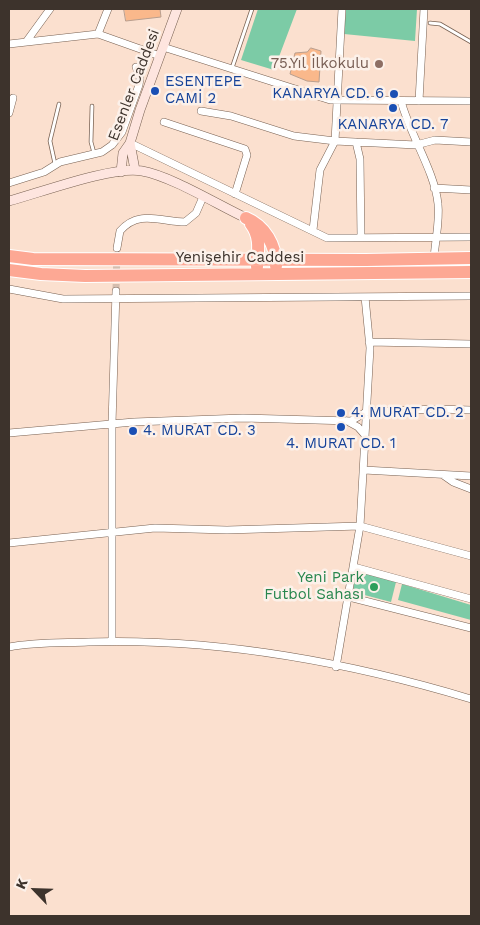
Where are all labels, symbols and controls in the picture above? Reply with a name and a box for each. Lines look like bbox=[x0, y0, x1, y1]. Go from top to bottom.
street label: Esenler Caddesi bbox=[104, 27, 164, 143]
place label: 75.Yıl İlkokulu bbox=[271, 55, 369, 73]
marker: 75.Yıl İlkokulu bbox=[373, 58, 385, 70]
place label: ESENTEPE CAMİ 2 bbox=[165, 73, 242, 108]
marker: ESENTEPE CAMİ 2 bbox=[149, 85, 161, 97]
place label: KANARYA CD. 6 bbox=[272, 85, 384, 103]
marker: KANARYA CD. 6 bbox=[388, 88, 400, 100]
marker: KANARYA CD. 7 bbox=[387, 102, 399, 114]
place label: KANARYA CD. 7 bbox=[337, 116, 449, 134]
street label: Yenişehir Caddesi bbox=[176, 249, 304, 267]
place label: 4. MURAT CD. 2 bbox=[351, 404, 464, 422]
marker: 4. MURAT CD. 2 bbox=[335, 407, 347, 419]
marker: 4. MURAT CD. 1 bbox=[335, 421, 347, 433]
place label: 4. MURAT CD. 3 bbox=[143, 422, 256, 440]
marker: 4. MURAT CD. 3 bbox=[127, 425, 139, 437]
place label: 4. MURAT CD. 1 bbox=[286, 435, 396, 453]
place label: Yeni Park Futbol Sahası bbox=[264, 569, 364, 604]
marker: Yeni Park Futbol Sahası bbox=[368, 581, 380, 593]
north arrow bbox=[10, 865, 60, 915]
text: K bbox=[12, 876, 31, 892]

